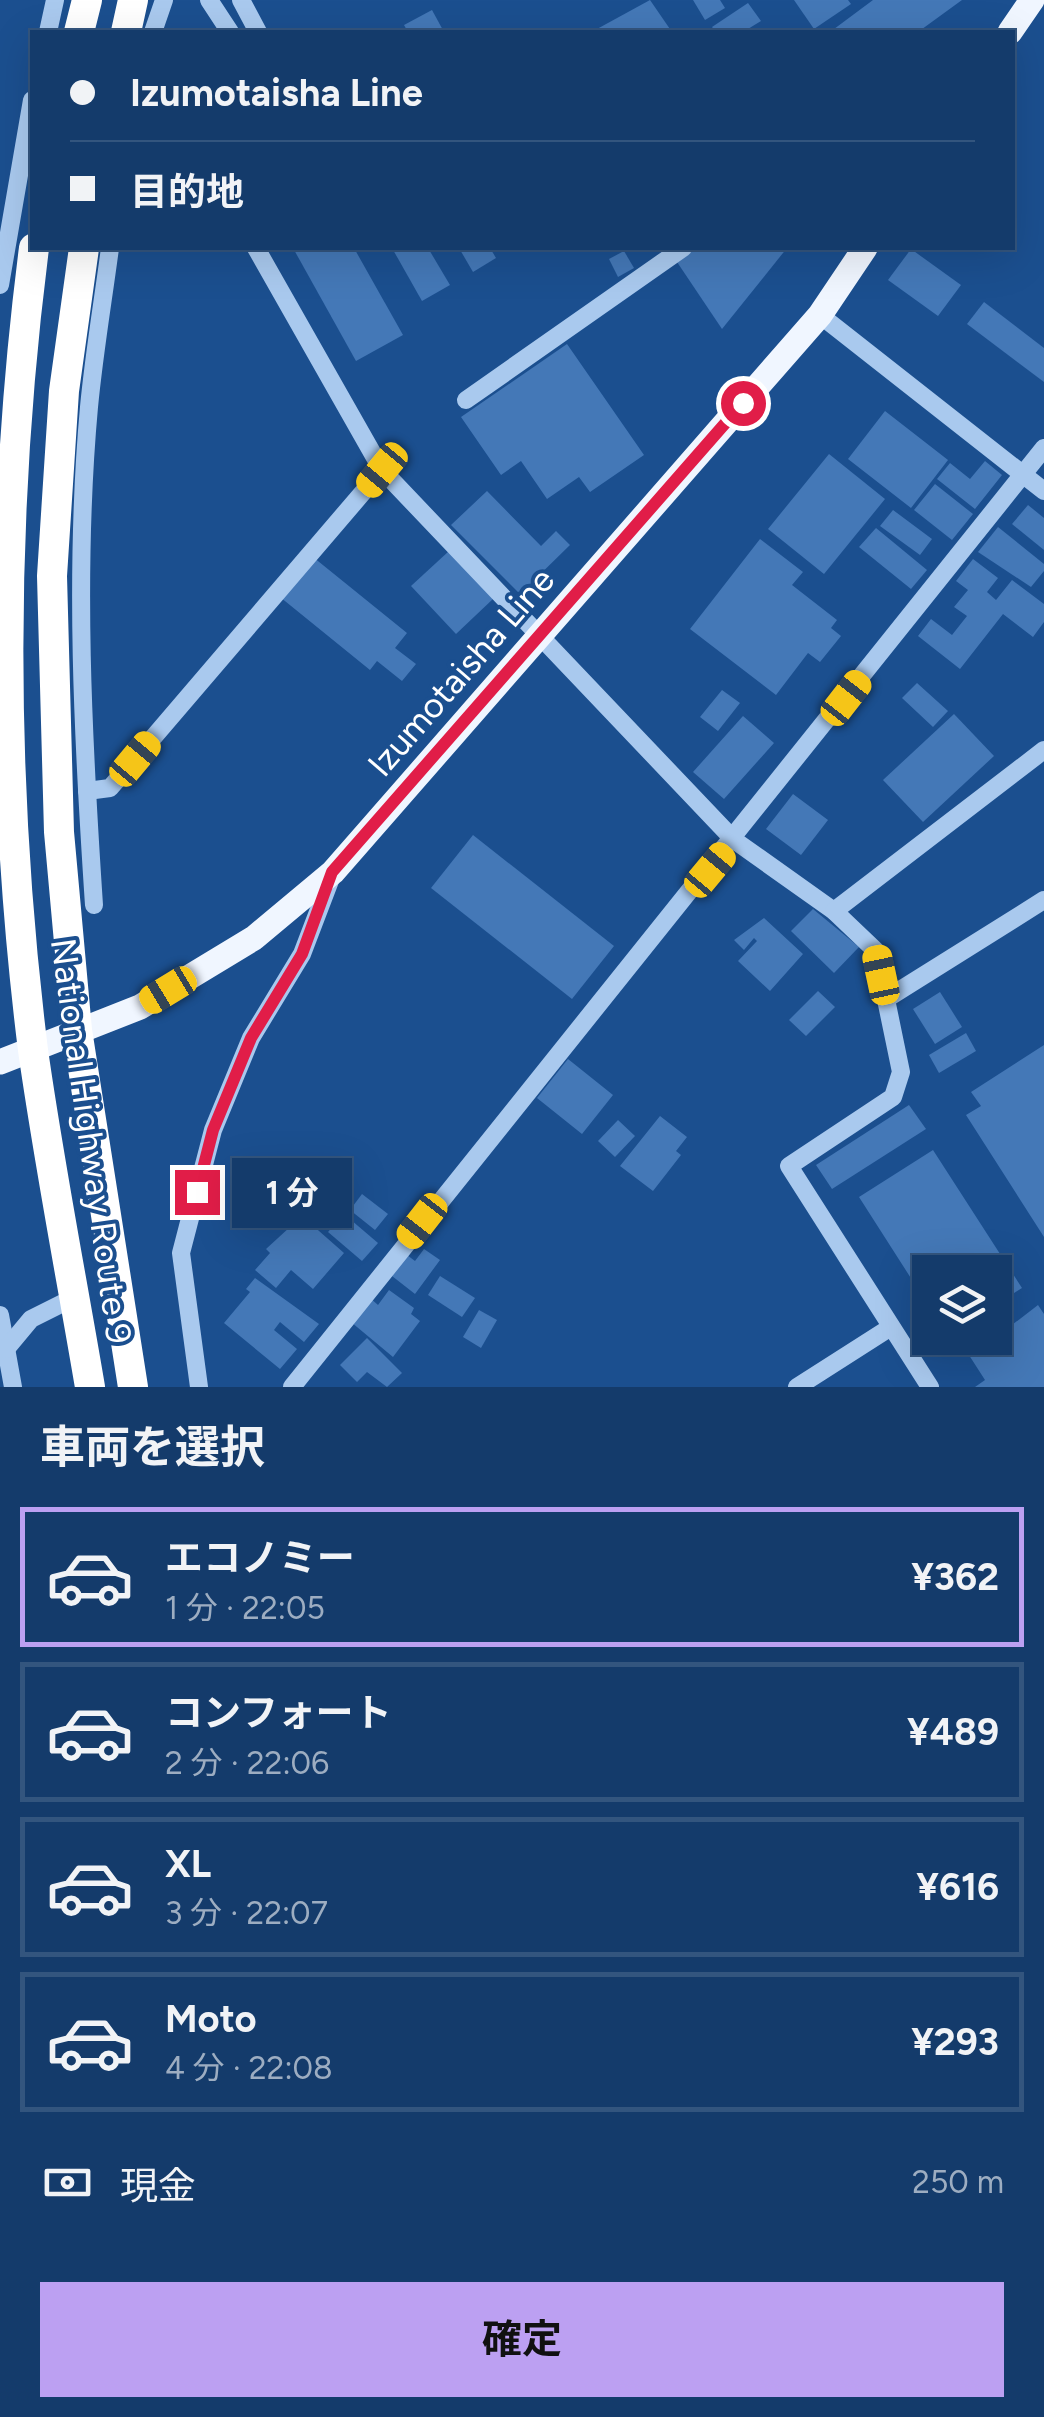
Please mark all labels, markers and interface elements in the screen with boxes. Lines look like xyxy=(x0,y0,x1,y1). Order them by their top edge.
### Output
text: Izumotaisha Line xyxy=(130,70,423,116)
text: 目的地 xyxy=(130,169,244,215)
route start xyxy=(721,381,766,426)
car xyxy=(351,437,413,503)
street label: Izumotaisha Line xyxy=(359,559,563,785)
car xyxy=(816,665,876,731)
car xyxy=(104,726,166,792)
car xyxy=(679,837,741,903)
street label: National Highway Route 9 xyxy=(42,936,140,1346)
car xyxy=(860,943,902,1007)
car xyxy=(135,962,201,1018)
callout: 1 分 xyxy=(232,1157,352,1227)
route end xyxy=(175,1170,220,1215)
text: 1 分 xyxy=(265,1174,319,1212)
car xyxy=(392,1188,452,1254)
map controls xyxy=(912,1255,1012,1355)
button: layers xyxy=(912,1255,1012,1355)
text: 車両を選択 xyxy=(40,1420,265,1474)
icon: car xyxy=(45,1532,135,1622)
text: エコノミー xyxy=(165,1535,355,1581)
text: ¥362 xyxy=(911,1554,999,1600)
text: 1 分 · 22:05 xyxy=(165,1589,325,1627)
icon: car xyxy=(45,1687,135,1777)
text: コンフォート xyxy=(165,1690,392,1736)
text: ¥489 xyxy=(907,1709,999,1755)
text: 2 分 · 22:06 xyxy=(165,1744,329,1782)
text: XL xyxy=(165,1841,211,1887)
icon: car xyxy=(45,1842,135,1932)
text: ¥616 xyxy=(916,1864,999,1910)
text: 3 分 · 22:07 xyxy=(165,1894,328,1932)
text: Moto xyxy=(165,1996,257,2042)
icon: car xyxy=(45,1997,135,2087)
text: ¥293 xyxy=(911,2019,999,2065)
text: 4 分 · 22:08 xyxy=(165,2049,333,2087)
icon: cash xyxy=(40,2155,95,2210)
text: 現金 xyxy=(120,2163,196,2209)
text: 250 m xyxy=(912,2163,1004,2201)
button: 確定 xyxy=(40,2282,1004,2397)

